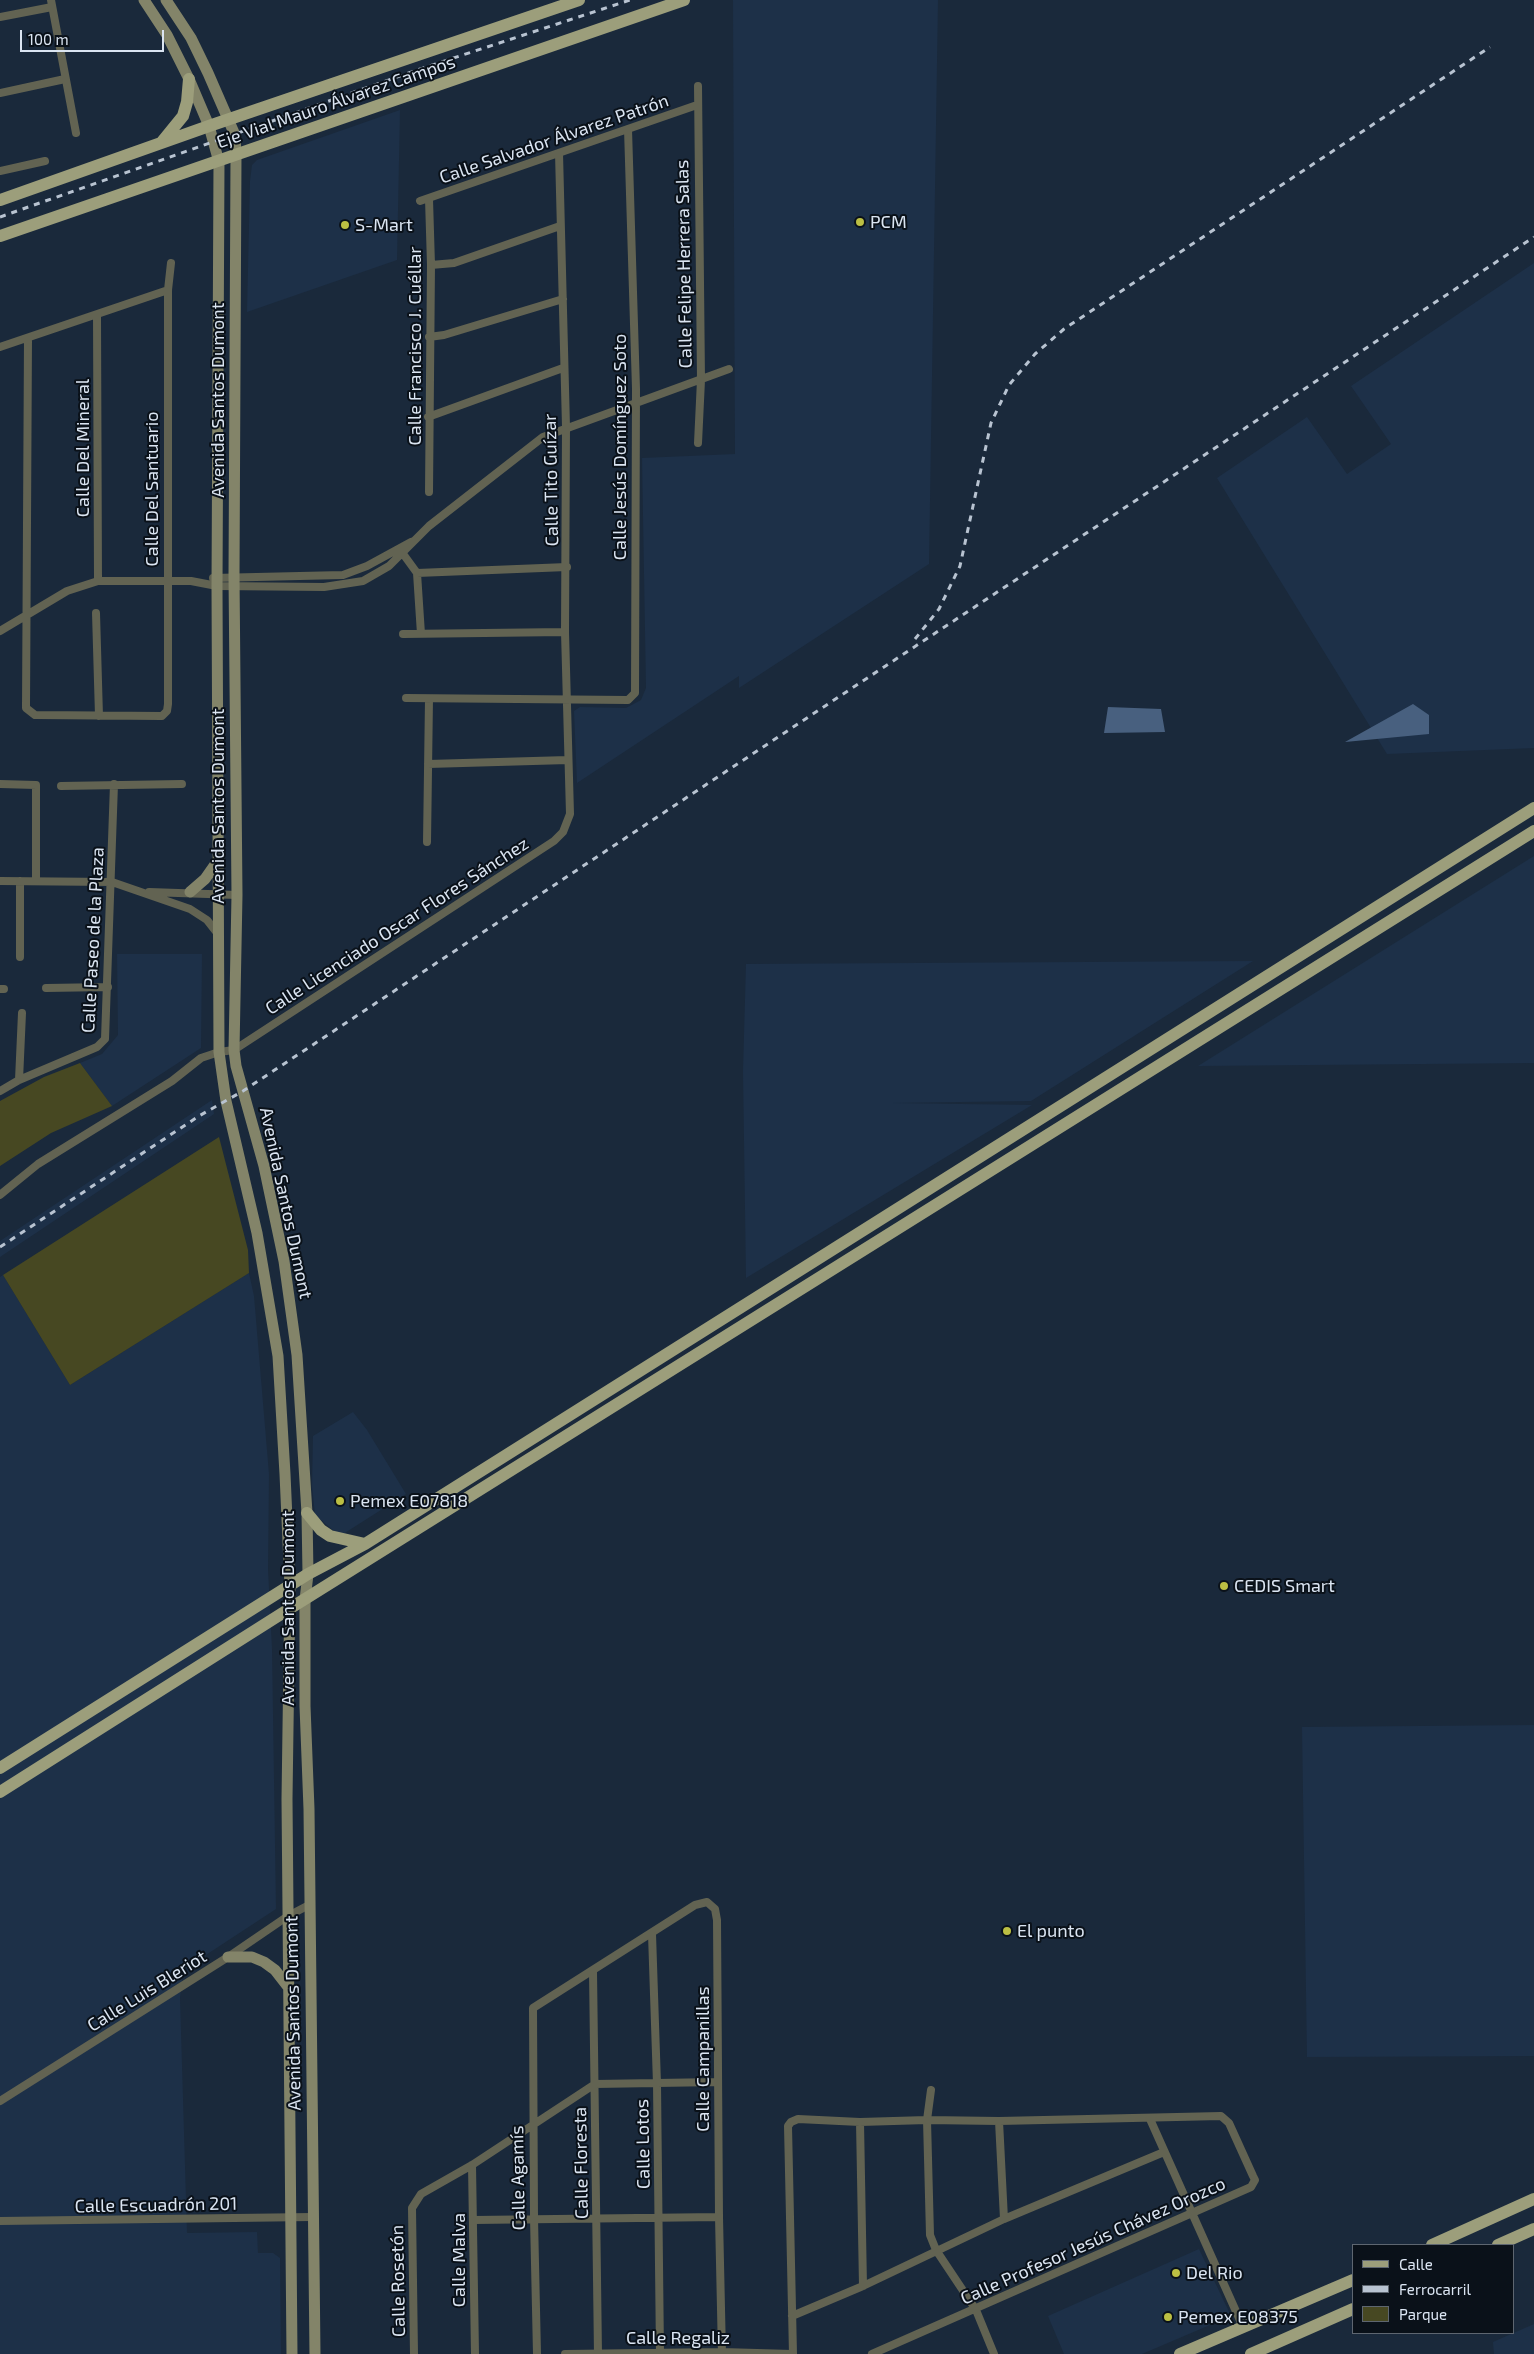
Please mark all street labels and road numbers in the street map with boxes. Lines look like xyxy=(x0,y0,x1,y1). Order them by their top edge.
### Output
street label: Eje Vial Mauro Álvarez Campos xyxy=(214,51,458,153)
street label: Calle Salvador Álvarez Patrón xyxy=(437,90,671,188)
street label: Calle Felipe Herrera Salas xyxy=(671,160,697,368)
street label: Calle Francisco J. Cuéllar xyxy=(404,246,426,446)
street label: Avenida Santos Dumont xyxy=(207,302,229,498)
street label: Calle Jesús Domínguez Soto xyxy=(609,334,631,560)
street label: Calle Del Mineral xyxy=(72,379,94,517)
street label: Calle Del Santuario xyxy=(141,412,163,566)
street label: Calle Tito Guízar xyxy=(539,413,563,547)
street label: Avenida Santos Dumont xyxy=(207,708,229,904)
street label: Calle Licenciado Oscar Flores Sánchez xyxy=(261,833,533,1019)
street label: Calle Paseo de la Plaza xyxy=(77,846,109,1034)
street label: Avenida Santos Dumont xyxy=(255,1105,317,1301)
street label: Avenida Santos Dumont xyxy=(277,1510,299,1706)
street label: Avenida Santos Dumont xyxy=(280,1915,306,2111)
street label: Calle Luis Bleriot xyxy=(83,1946,211,2036)
street label: Calle Campanillas xyxy=(692,1986,714,2132)
street label: Calle Lotos xyxy=(631,2099,655,2189)
street label: Calle Floresta xyxy=(569,2107,593,2219)
street label: Calle Agamís xyxy=(506,2125,530,2231)
street label: Calle Profesor Jesús Chávez Orozco xyxy=(957,2173,1229,2309)
street label: Calle Escuadrón 201 xyxy=(74,2193,238,2217)
street label: Calle Malva xyxy=(448,2213,470,2307)
street label: Calle Rosetón xyxy=(386,2225,410,2337)
street label: Calle Regaliz xyxy=(626,2327,730,2349)

